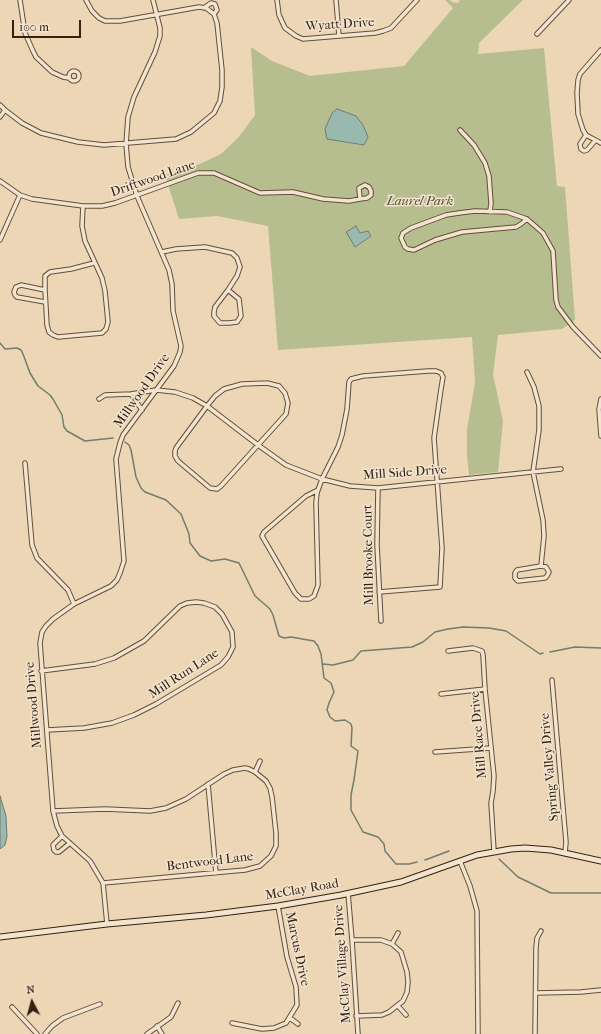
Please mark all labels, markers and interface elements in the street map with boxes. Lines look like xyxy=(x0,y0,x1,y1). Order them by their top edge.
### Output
scale bar xyxy=(14,12,83,38)
street label: Wyatt Drive xyxy=(305,15,375,35)
text: 100 m xyxy=(19,20,49,34)
street label: Driftwood Lane xyxy=(109,157,197,201)
park label: Laurel Park xyxy=(387,194,453,210)
street label: Millwood Drive xyxy=(111,351,173,431)
street label: Mill Side Drive xyxy=(362,462,448,484)
street label: Mill Brooke Court xyxy=(360,504,378,606)
street label: Mill Run Lane xyxy=(146,646,222,702)
street label: Millwood Drive xyxy=(22,661,46,749)
street label: Mill Race Drive xyxy=(467,690,491,780)
street label: Spring Valley Drive xyxy=(537,712,563,822)
street label: Bentwood Lane xyxy=(166,849,254,875)
street label: McClay Road xyxy=(264,876,340,904)
street label: McClay Village Drive xyxy=(331,904,355,1024)
street label: Marcus Drive xyxy=(281,910,313,988)
north arrow xyxy=(12,982,52,1022)
text: N xyxy=(26,983,36,996)

